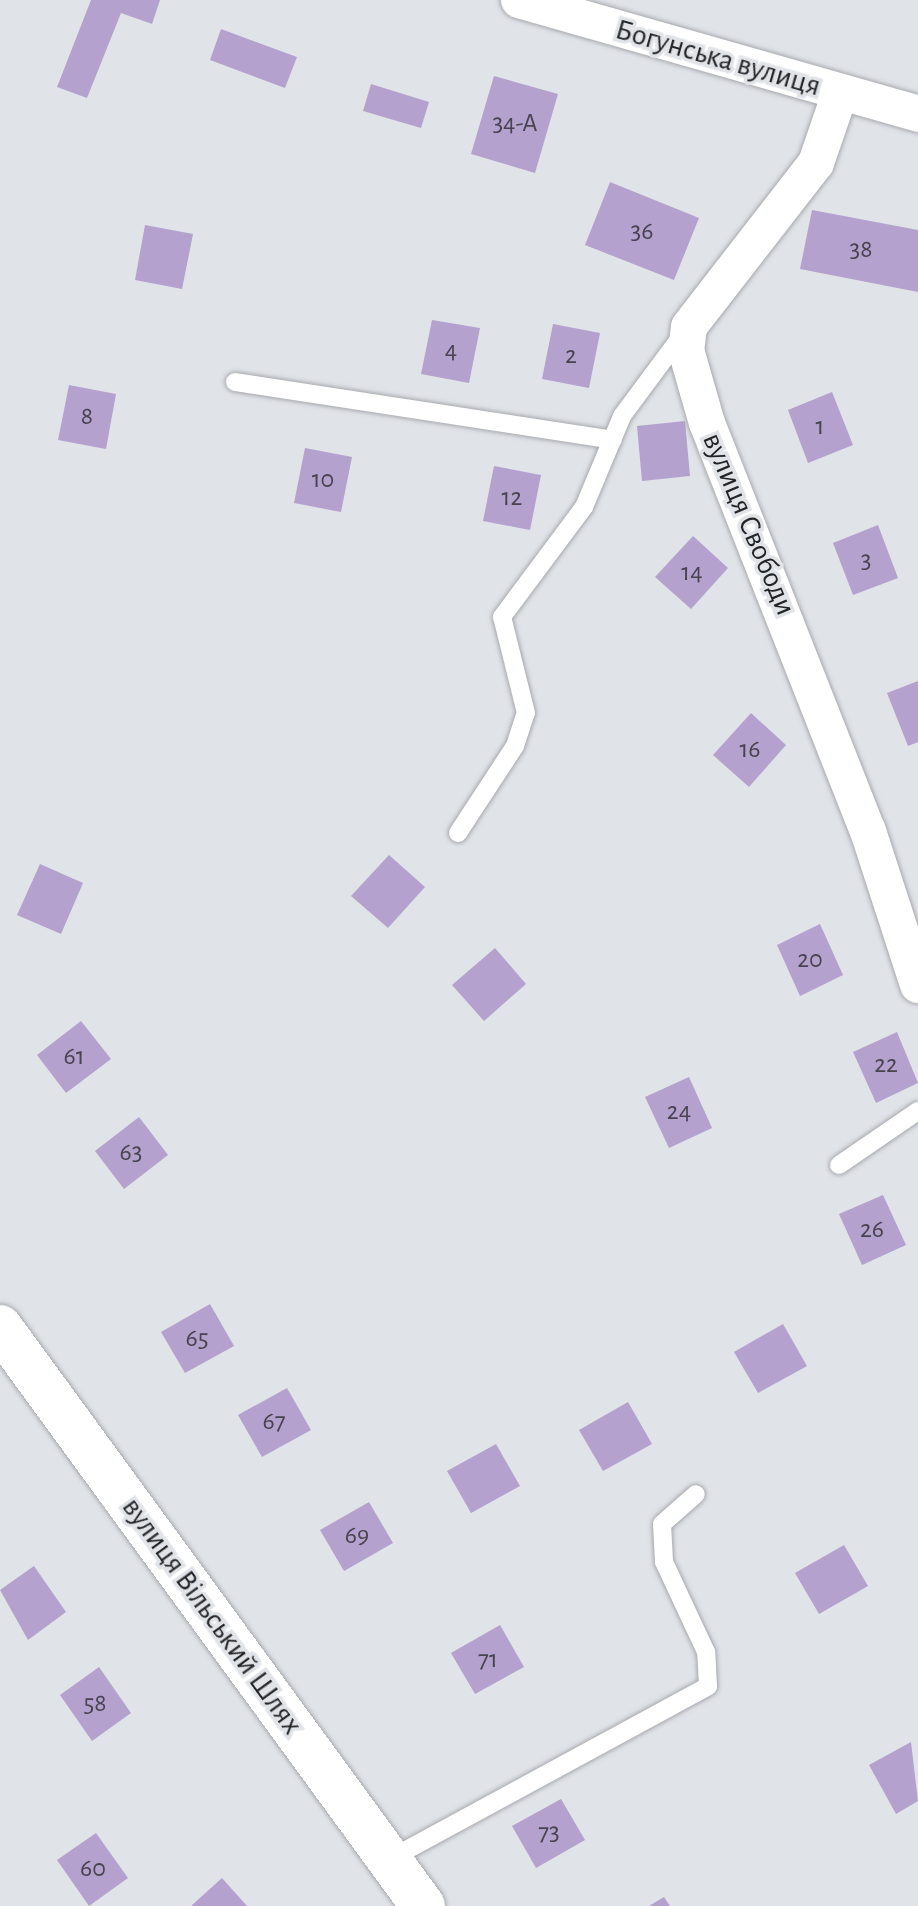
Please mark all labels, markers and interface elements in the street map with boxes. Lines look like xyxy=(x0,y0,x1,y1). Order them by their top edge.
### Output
street label: Богунська вулиця xyxy=(611,11,825,105)
house number: 34-А xyxy=(492,108,538,140)
house number: 36 xyxy=(631,216,653,248)
house number: 38 xyxy=(849,234,873,266)
house number: 4 xyxy=(445,335,457,367)
house number: 2 xyxy=(565,340,577,372)
house number: 8 xyxy=(81,401,93,433)
house number: 1 xyxy=(816,411,824,443)
street label: вулиця Свободи xyxy=(694,427,804,621)
house number: 10 xyxy=(312,464,334,496)
house number: 12 xyxy=(502,482,522,514)
house number: 3 xyxy=(861,545,871,577)
house number: 14 xyxy=(681,557,703,589)
house number: 16 xyxy=(739,734,761,766)
house number: 20 xyxy=(797,944,823,976)
house number: 61 xyxy=(63,1041,85,1073)
house number: 22 xyxy=(874,1049,898,1081)
house number: 24 xyxy=(667,1096,691,1128)
house number: 63 xyxy=(120,1137,142,1169)
house number: 26 xyxy=(860,1214,884,1246)
house number: 65 xyxy=(185,1323,209,1355)
house number: 67 xyxy=(262,1406,286,1438)
street label: вулиця Вільський Шлях xyxy=(114,1491,310,1741)
house number: 69 xyxy=(345,1520,369,1552)
house number: 71 xyxy=(478,1644,498,1676)
house number: 58 xyxy=(83,1688,107,1720)
house number: 73 xyxy=(538,1817,560,1849)
house number: 60 xyxy=(80,1853,106,1885)

